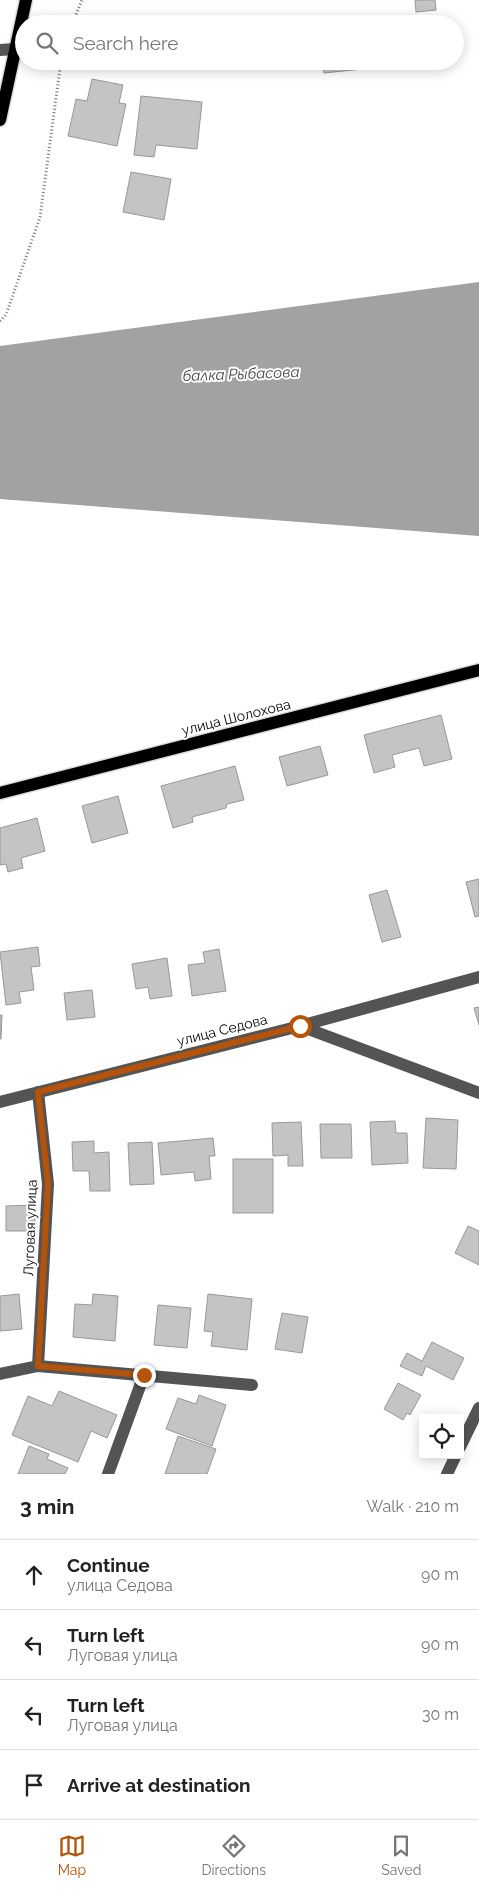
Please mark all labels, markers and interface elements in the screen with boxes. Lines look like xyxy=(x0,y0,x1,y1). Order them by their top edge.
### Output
search box xyxy=(15,15,464,70)
icon: search xyxy=(33,29,61,57)
text: Search here xyxy=(73,32,179,54)
water label: балка Рыбасова xyxy=(182,363,300,385)
street label: улица Шолохова xyxy=(180,696,292,738)
street label: улица Седова xyxy=(175,1011,269,1049)
route start xyxy=(289,1015,312,1038)
street label: Луговая улица xyxy=(20,1179,40,1277)
route end xyxy=(133,1364,156,1387)
map controls xyxy=(419,1414,464,1459)
button: locate xyxy=(419,1414,464,1459)
text: 3 min xyxy=(20,1494,74,1519)
text: Walk · 210 m xyxy=(367,1497,459,1516)
text: Continue xyxy=(67,1554,150,1576)
icon: ahead xyxy=(20,1561,48,1589)
text: 90 m xyxy=(421,1565,459,1584)
text: улица Седова xyxy=(67,1576,173,1595)
text: Turn left xyxy=(67,1624,144,1646)
icon: left xyxy=(20,1631,48,1659)
text: 90 m xyxy=(421,1635,459,1654)
text: Луговая улица xyxy=(67,1646,178,1665)
text: Turn left xyxy=(67,1694,144,1716)
icon: left xyxy=(20,1701,48,1729)
text: 30 m xyxy=(422,1705,459,1724)
text: Луговая улица xyxy=(67,1716,178,1735)
icon: arrive xyxy=(20,1771,48,1799)
text: Arrive at destination xyxy=(67,1774,251,1796)
tab: Map xyxy=(58,1832,86,1878)
tab: Directions xyxy=(201,1832,266,1878)
tab: Saved xyxy=(381,1832,421,1878)

